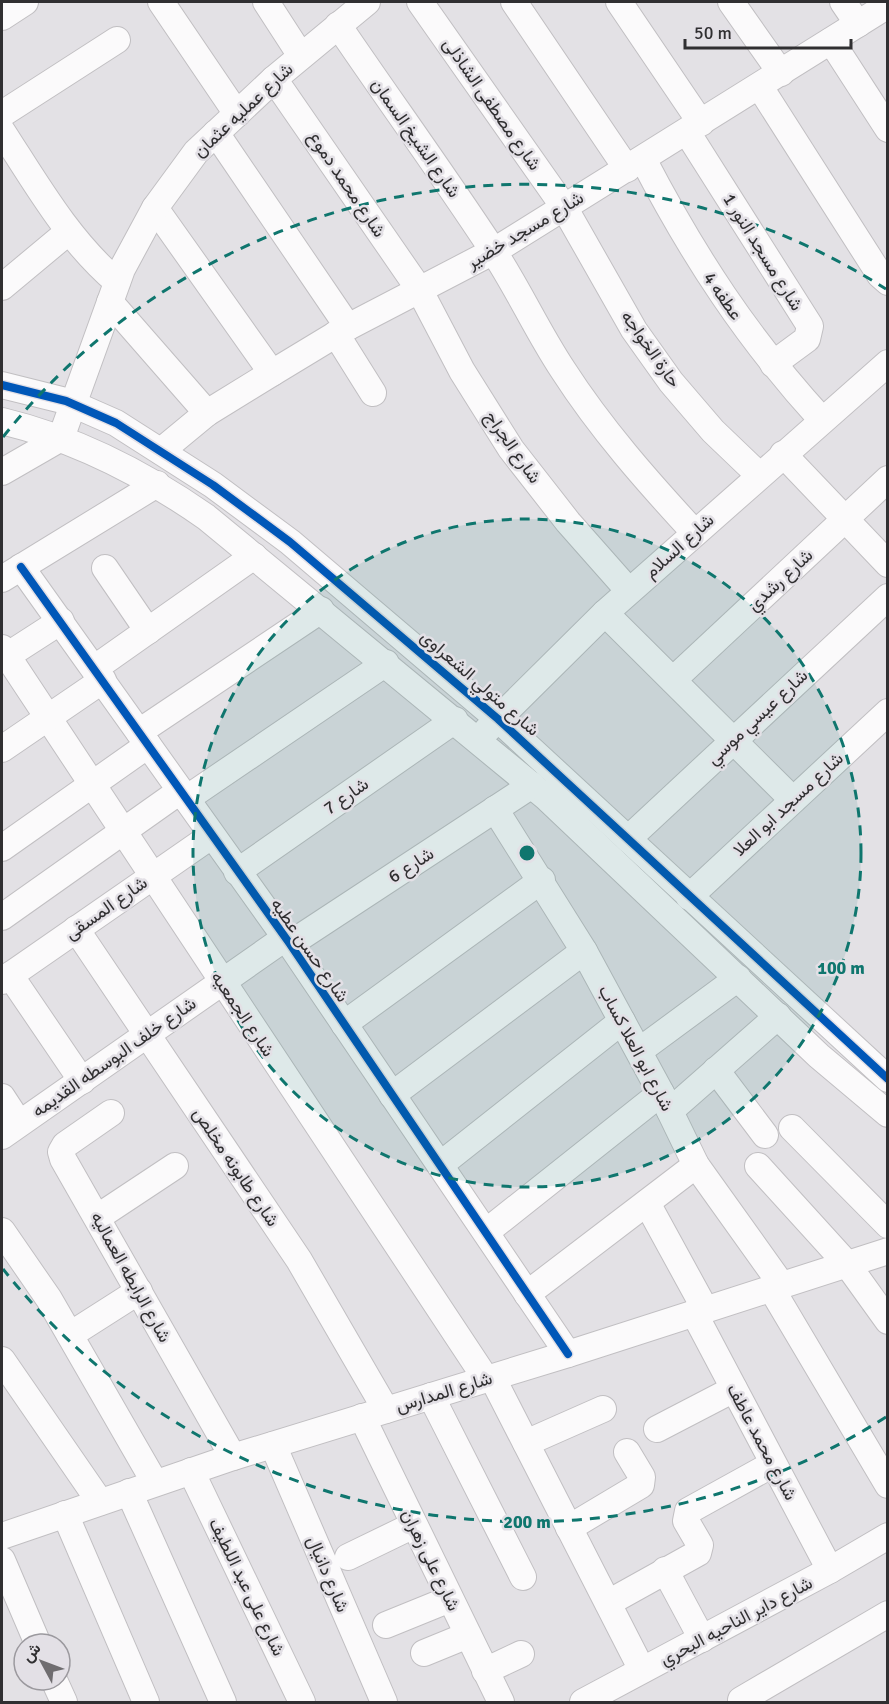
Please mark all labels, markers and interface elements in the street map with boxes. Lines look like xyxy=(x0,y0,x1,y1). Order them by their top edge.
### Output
scale bar xyxy=(685,12,852,50)
text: 50 m xyxy=(694,22,732,44)
street label: شارع مصطفى الشاذلى xyxy=(437,33,546,175)
street label: شارع عمليه عثمان xyxy=(189,58,298,163)
street label: شارع الشيخ السمان xyxy=(366,74,465,202)
street label: شارع محمد دموع xyxy=(303,127,391,242)
street label: شارع مسجد خضير xyxy=(462,186,588,275)
street label: شارع مسجد النور 1 xyxy=(717,189,808,315)
street label: عطفه 4 xyxy=(699,268,747,324)
street label: حارة الخواجه xyxy=(616,306,686,392)
street label: شارع الجراج xyxy=(479,406,546,488)
street label: شارع السلام xyxy=(640,509,719,584)
street label: شارع رشدي xyxy=(743,544,820,619)
street label: شارع متولي الشعراوى xyxy=(413,625,544,744)
street label: شارع عيسي موسي xyxy=(702,664,815,772)
street label: شارع مسجد ابو العلا xyxy=(728,747,848,861)
street label: شارع 7 xyxy=(319,773,373,820)
street label: شارع 6 xyxy=(384,842,438,889)
centre of rings xyxy=(517,843,537,863)
street label: شارع المسقى xyxy=(60,872,152,945)
street label: شارع حسن عطيه xyxy=(265,894,354,1007)
text: 100 m xyxy=(817,957,865,979)
street label: شارع الجمعيه xyxy=(206,967,280,1061)
street label: شارع ابو العلا كساب xyxy=(593,981,679,1115)
street label: شارع خلف البوسطه القديمه xyxy=(28,992,201,1123)
street label: شارع طابونه مخلص xyxy=(187,1103,284,1231)
street label: شارع الرابطه العماليه xyxy=(85,1208,176,1347)
street label: شارع المدارس xyxy=(393,1367,495,1418)
street label: شارع محمد عاطف xyxy=(721,1380,802,1504)
street label: شارع على زهران xyxy=(396,1506,465,1615)
text: 200 m xyxy=(503,1511,551,1533)
street label: شارع على عبد اللطيف xyxy=(203,1515,290,1660)
street label: شارع دانيال xyxy=(301,1532,354,1616)
street label: شارع داير الناحيه البحري xyxy=(656,1571,818,1674)
north arrow xyxy=(12,1632,72,1692)
text: ش xyxy=(18,1639,45,1667)

